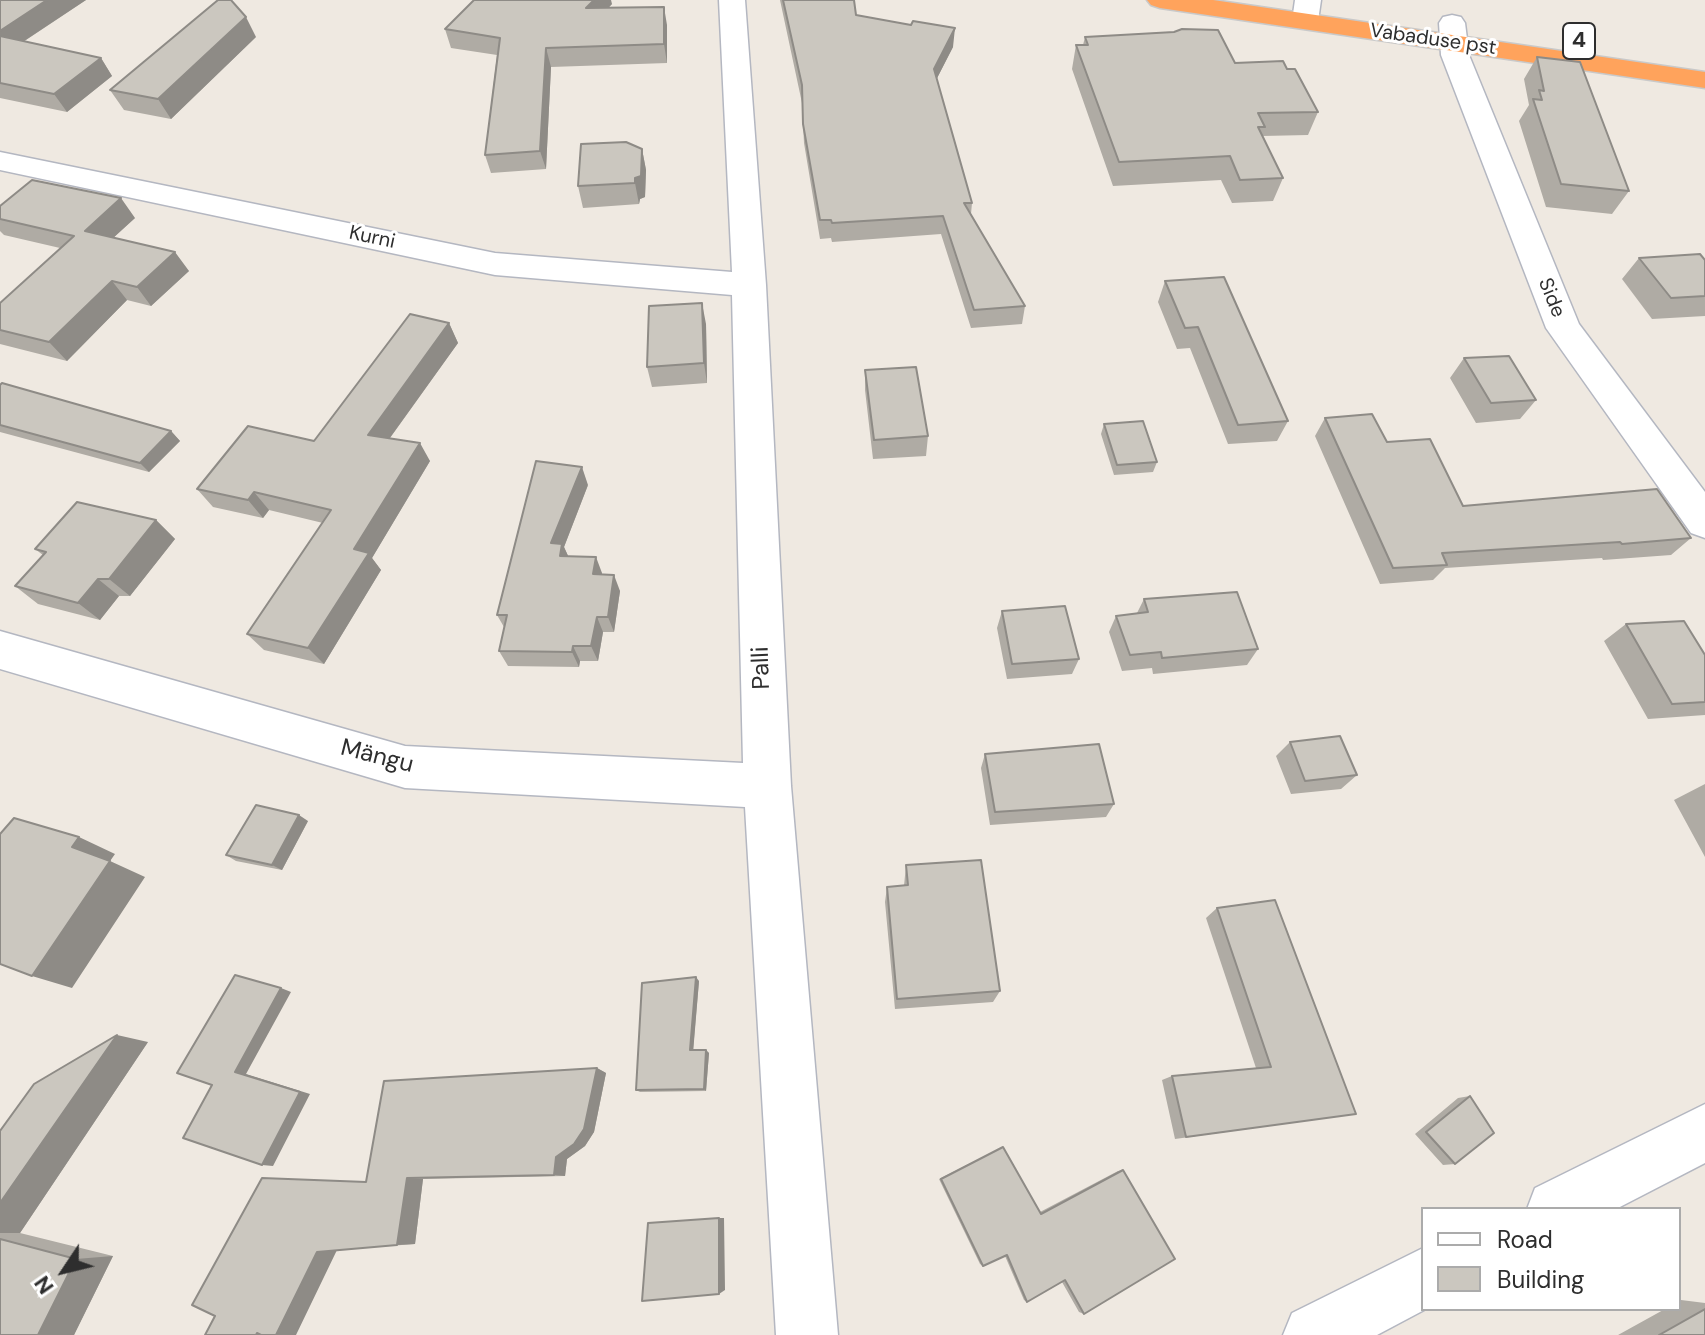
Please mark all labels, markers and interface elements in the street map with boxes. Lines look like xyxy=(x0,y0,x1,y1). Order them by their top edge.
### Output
street label: Vabaduse pst xyxy=(1368,19,1498,61)
road number: 4 xyxy=(1563,23,1595,59)
street label: Kurni xyxy=(347,221,397,255)
street label: Side xyxy=(1532,275,1570,321)
street label: Palli xyxy=(747,646,777,690)
street label: Mängu xyxy=(338,734,416,780)
legend xyxy=(1421,1207,1681,1311)
text: Road xyxy=(1497,1224,1553,1255)
north arrow xyxy=(24,1231,104,1311)
text: Building xyxy=(1497,1264,1584,1295)
text: N xyxy=(27,1270,60,1300)

